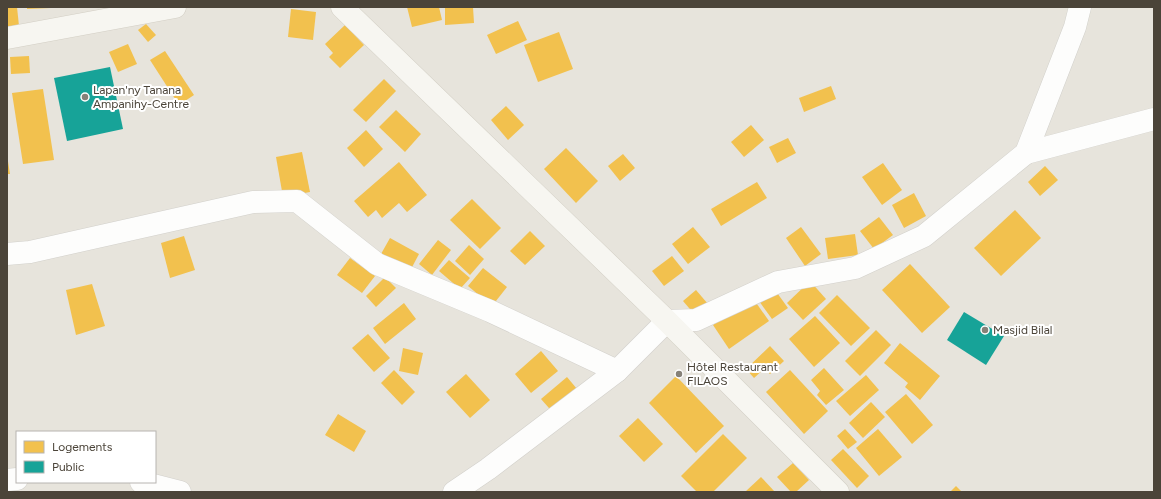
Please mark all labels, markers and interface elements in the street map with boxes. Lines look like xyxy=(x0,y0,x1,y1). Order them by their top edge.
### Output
place label: Lapan'ny Tanana Ampanihy-Centre xyxy=(93,83,189,111)
marker: Lapan'ny Tanana Ampanihy-Centre xyxy=(80,92,90,102)
place label: Masjid Bilal xyxy=(993,323,1052,337)
marker: Masjid Bilal xyxy=(980,325,990,335)
place label: Hôtel Restaurant FILAOS xyxy=(687,360,778,388)
marker: Hôtel Restaurant FILAOS xyxy=(674,369,684,379)
legend xyxy=(16,431,156,483)
text: Logements xyxy=(52,440,113,454)
text: Public xyxy=(52,460,85,474)

